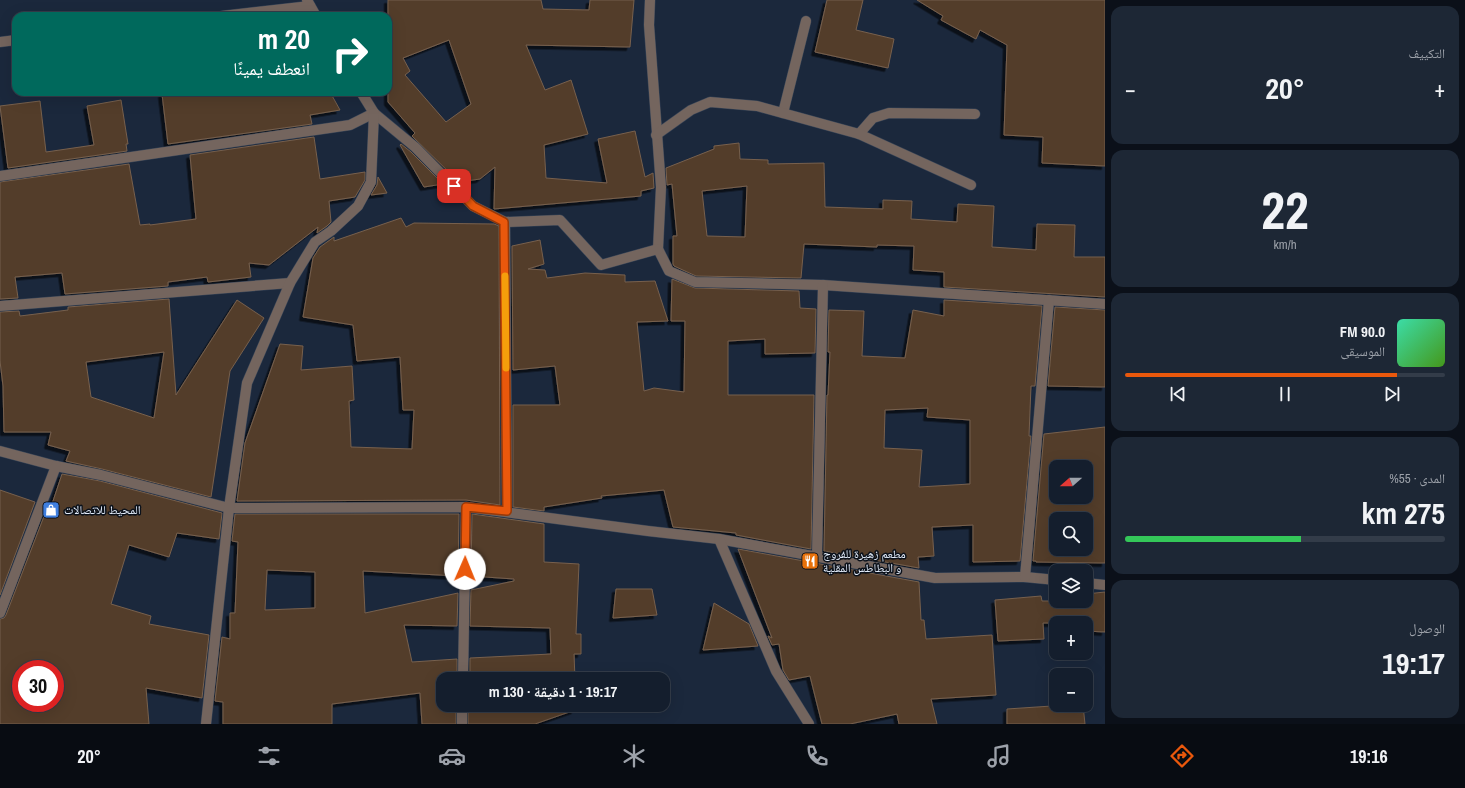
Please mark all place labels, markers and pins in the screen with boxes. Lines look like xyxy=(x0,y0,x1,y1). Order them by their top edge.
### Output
pin xyxy=(437,169,471,203)
shop icon: المحيط للاتصالات xyxy=(41,500,61,520)
place label: المحيط للاتصالات xyxy=(64,502,141,518)
place label: مطعم زهيرة للفروج و البطاطس المقلية xyxy=(823,546,906,576)
restaurant icon: مطعم زهيرة للفروج و البطاطس المقلية xyxy=(800,551,820,571)

